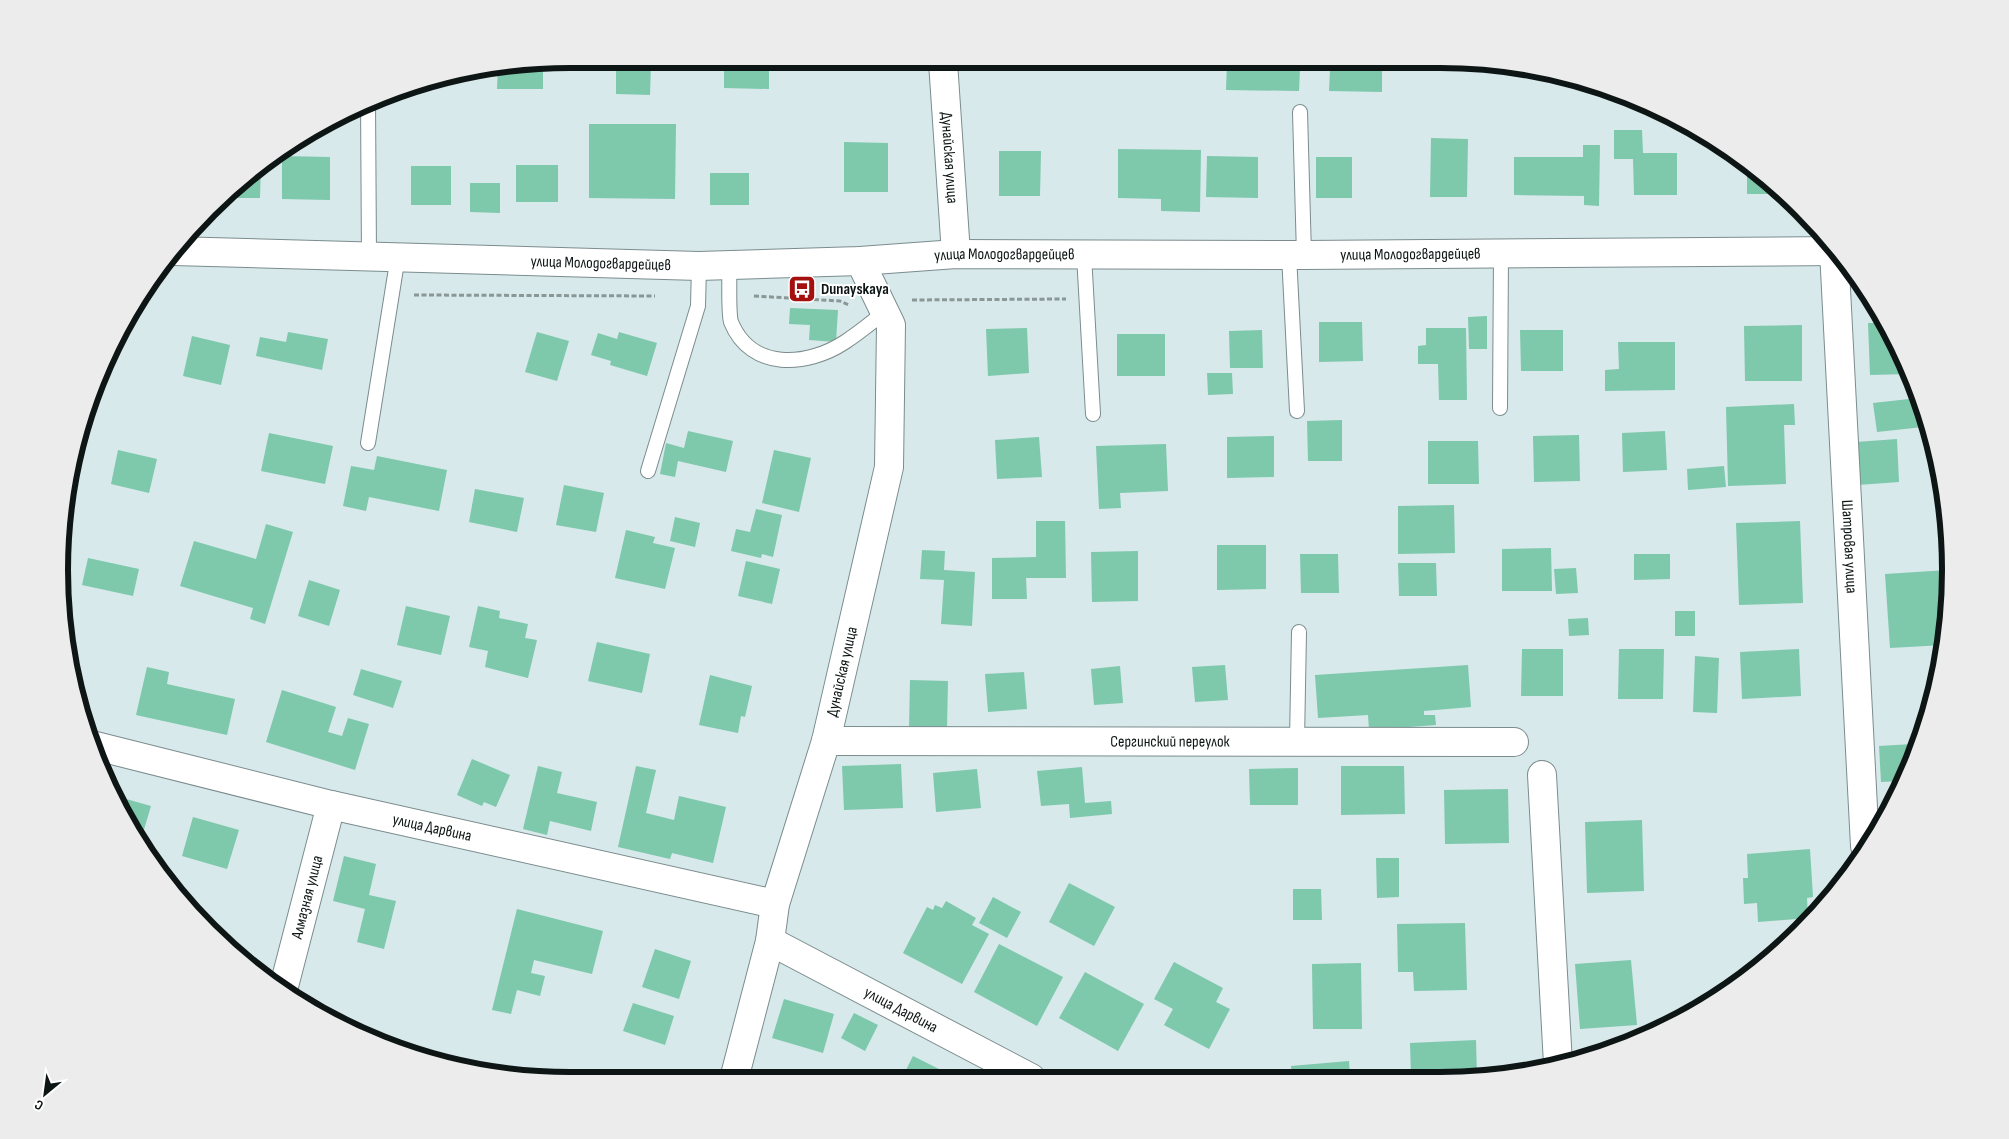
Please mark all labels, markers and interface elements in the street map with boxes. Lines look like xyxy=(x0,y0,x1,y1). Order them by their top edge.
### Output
street label: Дунайская улица xyxy=(937,111,962,204)
street label: улица Молодогвардейцев xyxy=(934,244,1075,265)
street label: улица Молодогвардейцев xyxy=(1340,244,1481,264)
street label: улица Молодогвардейцев xyxy=(530,252,671,275)
bus stop icon: Dunayskaya xyxy=(787,274,817,304)
place label: Dunayskaya xyxy=(821,280,889,299)
street label: Шатровая улица xyxy=(1837,499,1861,594)
street label: Дунайская улица xyxy=(822,625,862,718)
street label: Сергинский переулок xyxy=(1110,732,1231,751)
street label: улица Дарвина xyxy=(391,810,473,846)
street label: Алмазная улица xyxy=(287,853,327,942)
street label: улица Дарвина xyxy=(861,983,941,1037)
north arrow xyxy=(20,1069,70,1119)
text: С xyxy=(32,1096,46,1114)

